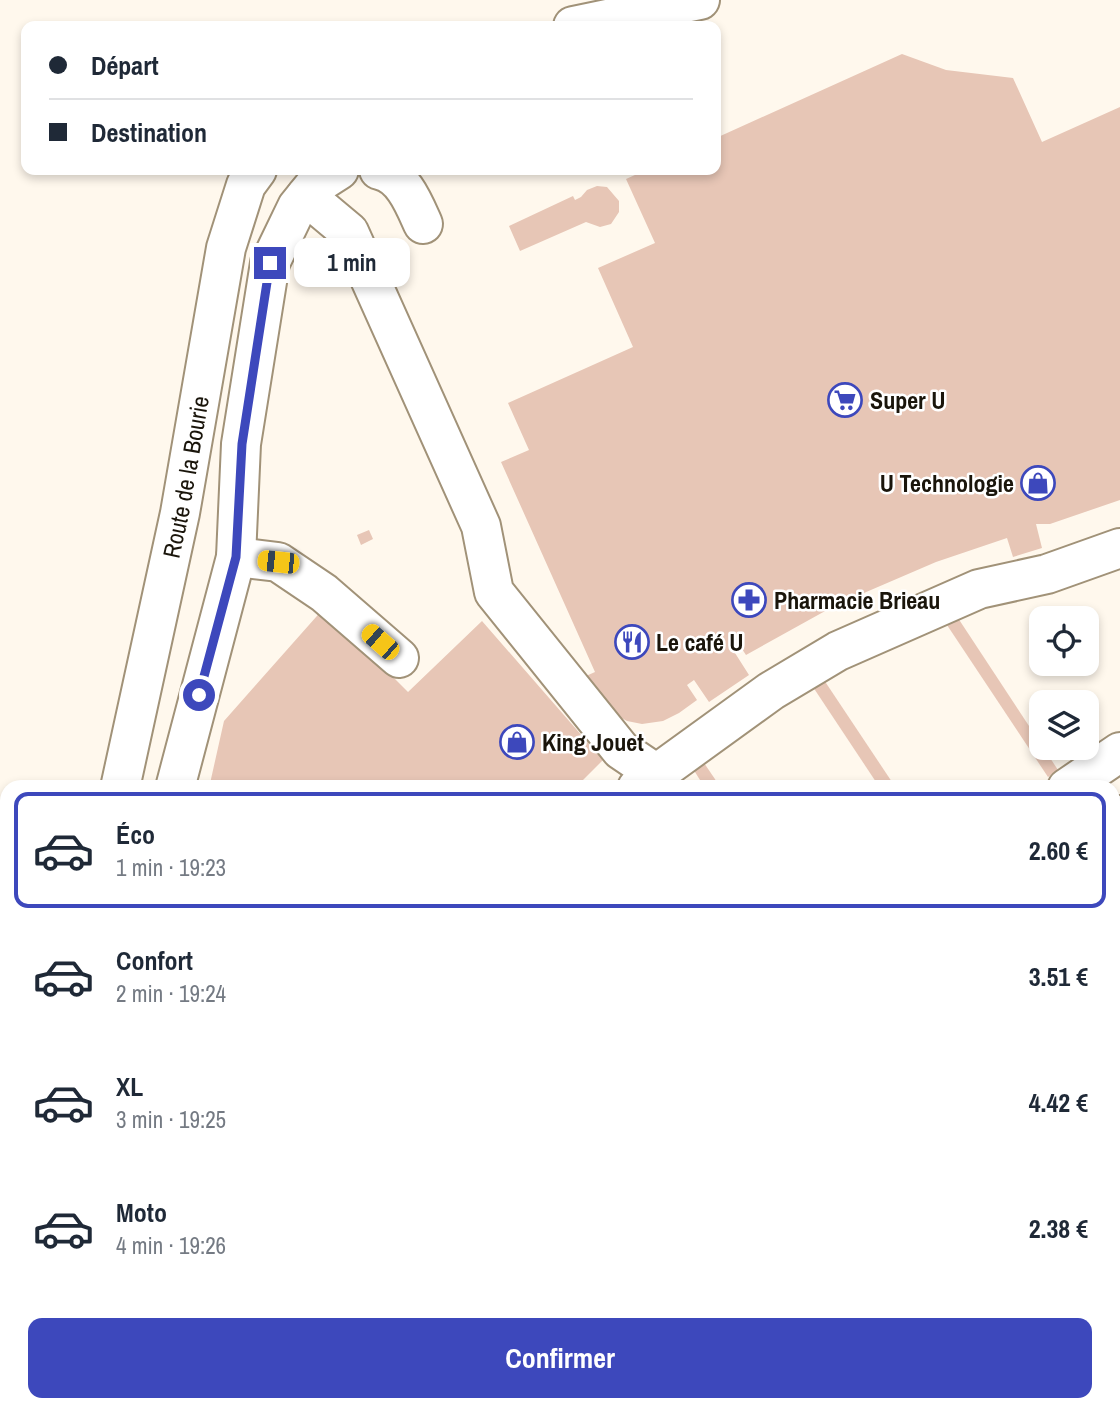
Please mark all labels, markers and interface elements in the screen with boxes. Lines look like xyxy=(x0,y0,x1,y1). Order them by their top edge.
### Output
text: Départ xyxy=(91,48,159,83)
text: Destination xyxy=(91,115,207,150)
callout: 1 min xyxy=(294,238,410,288)
route end xyxy=(254,247,286,279)
text: 1 min xyxy=(327,247,377,278)
supermarket icon: Super U xyxy=(826,381,864,419)
place label: Super U xyxy=(870,384,945,416)
street label: Route de la Bourie xyxy=(155,393,216,561)
shop icon: U Technologie xyxy=(1019,464,1057,502)
place label: U Technologie xyxy=(880,467,1014,499)
car xyxy=(257,549,300,575)
pharmacy icon: Pharmacie Brieau xyxy=(730,581,768,619)
place label: Pharmacie Brieau xyxy=(774,584,940,616)
map controls xyxy=(1029,606,1099,760)
button: locate xyxy=(1029,606,1099,676)
car xyxy=(358,620,403,664)
restaurant icon: Le café U xyxy=(613,623,651,661)
place label: Le café U xyxy=(656,626,744,658)
route start xyxy=(183,679,215,711)
button: layers xyxy=(1029,690,1099,760)
shop icon: King Jouet xyxy=(498,723,536,761)
place label: King Jouet xyxy=(542,726,644,758)
text: Éco xyxy=(116,817,155,852)
icon: car xyxy=(32,819,95,882)
text: 2.60 € xyxy=(1029,833,1088,868)
text: 1 min · 19:23 xyxy=(116,852,226,883)
text: Confort xyxy=(116,943,193,978)
icon: car xyxy=(32,945,95,1008)
text: 3.51 € xyxy=(1029,959,1088,994)
text: 2 min · 19:24 xyxy=(116,978,226,1009)
text: XL xyxy=(116,1069,143,1104)
icon: car xyxy=(32,1071,95,1134)
text: 4.42 € xyxy=(1029,1085,1088,1120)
text: 3 min · 19:25 xyxy=(116,1104,226,1135)
text: Moto xyxy=(116,1195,167,1230)
icon: car xyxy=(32,1197,95,1260)
text: 2.38 € xyxy=(1029,1211,1088,1246)
text: 4 min · 19:26 xyxy=(116,1230,226,1261)
button: Confirmer xyxy=(28,1318,1092,1398)

